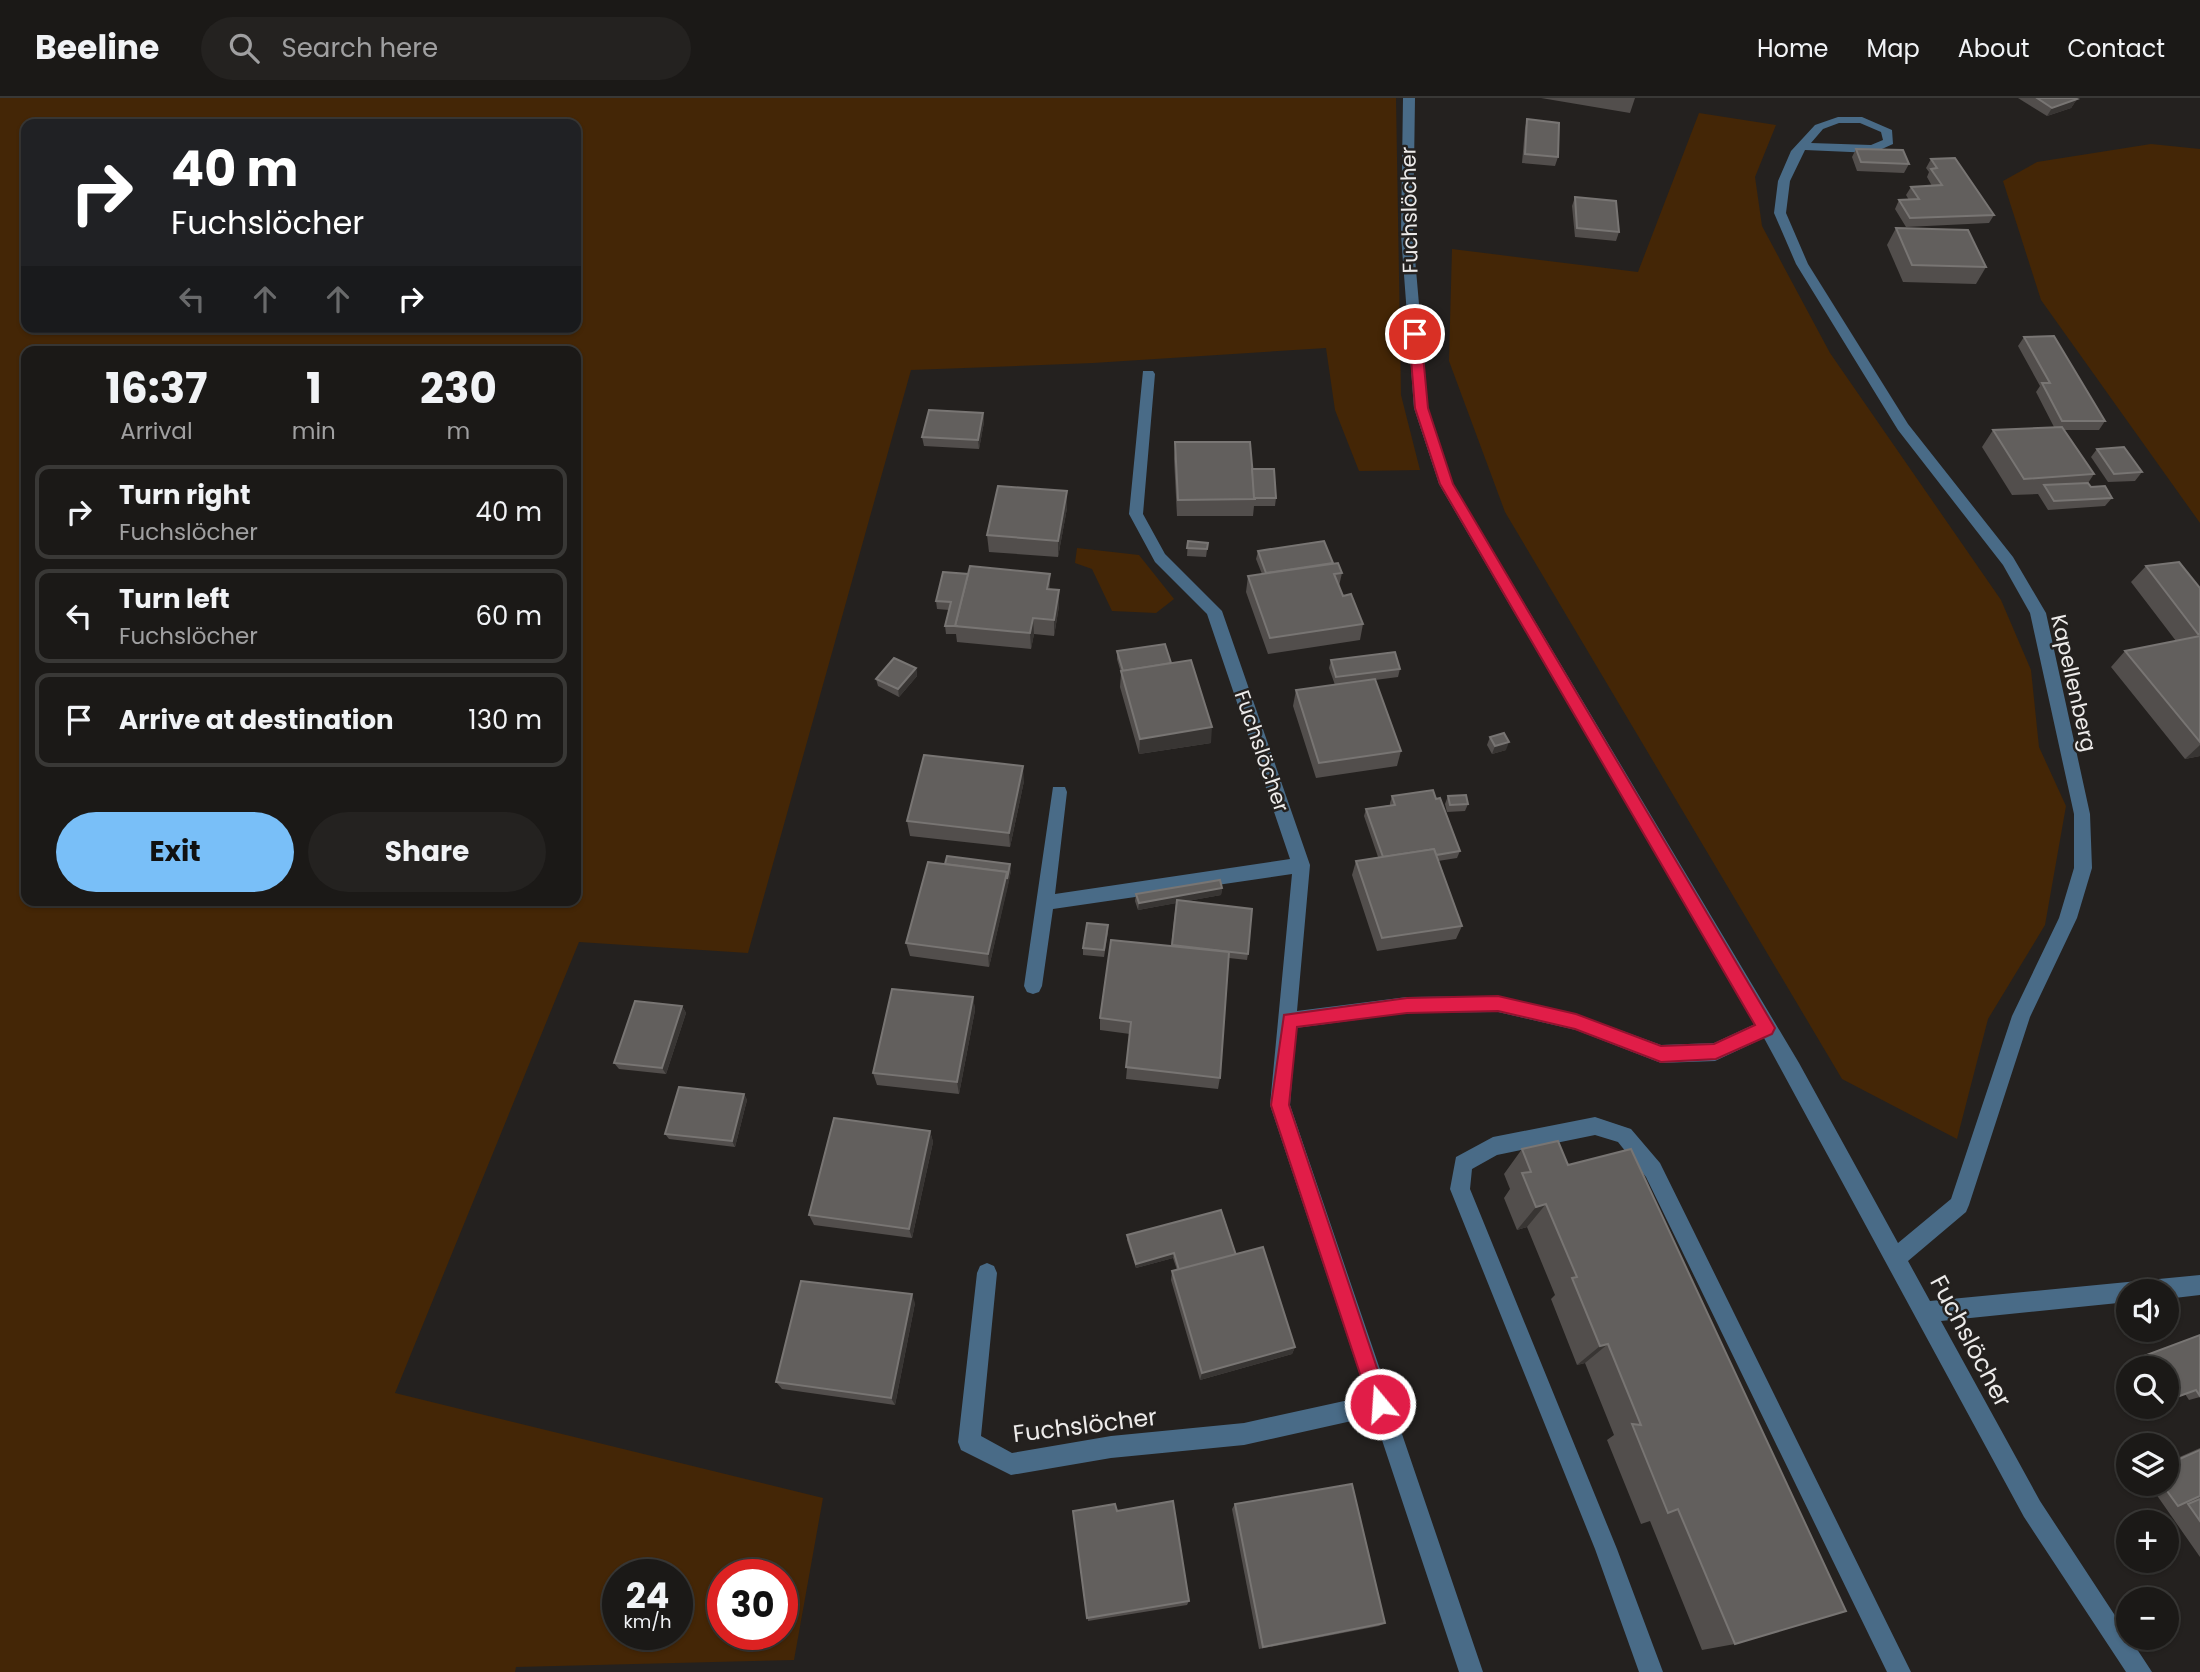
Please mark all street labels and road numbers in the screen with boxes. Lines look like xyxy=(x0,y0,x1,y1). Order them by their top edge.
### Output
street label: Fuchslöcher xyxy=(1393,146,1425,274)
street label: Kapellenberg xyxy=(2044,612,2104,754)
street label: Fuchslöcher xyxy=(1228,686,1296,816)
street label: Fuchslöcher xyxy=(1922,1269,2020,1413)
street label: Fuchslöcher xyxy=(1011,1400,1159,1450)

